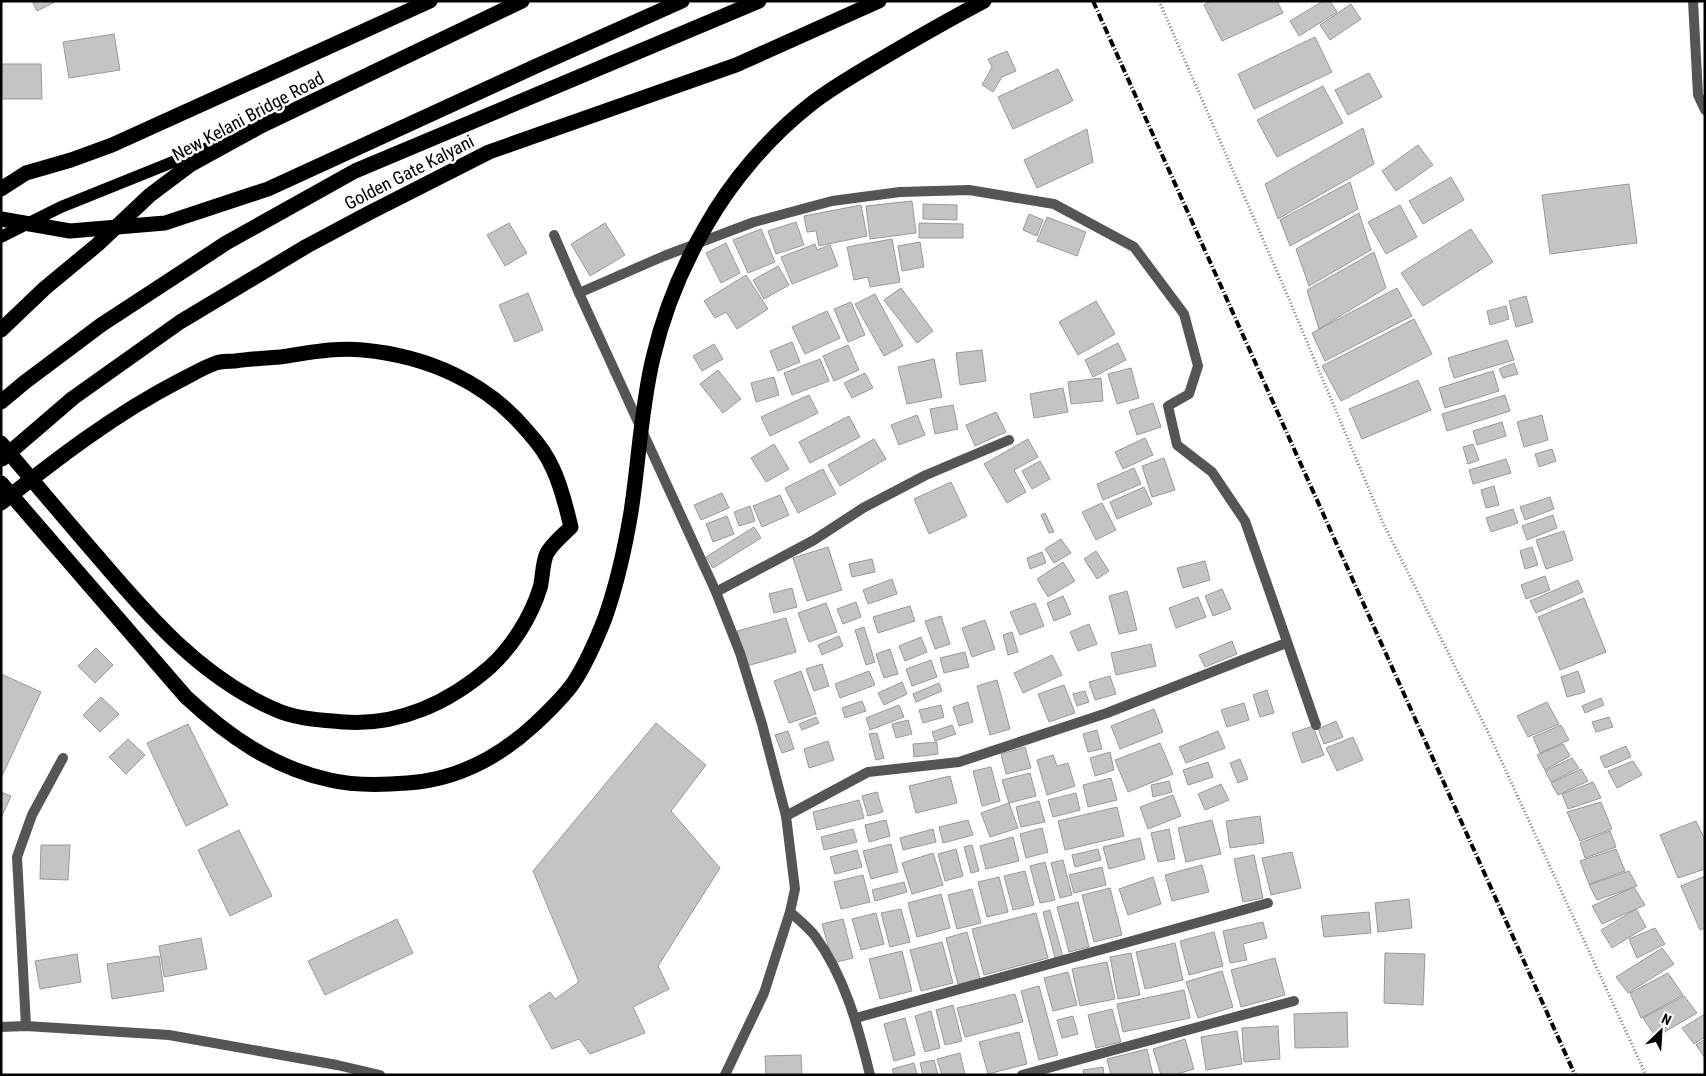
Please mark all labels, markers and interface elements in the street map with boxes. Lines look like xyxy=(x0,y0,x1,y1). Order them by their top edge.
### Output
street label: New Kelani Bridge Road xyxy=(168,67,328,165)
street label: Golden Gate Kalyani xyxy=(341,130,477,214)
north arrow xyxy=(1636,1006,1686,1056)
text: N xyxy=(1659,1010,1674,1028)

